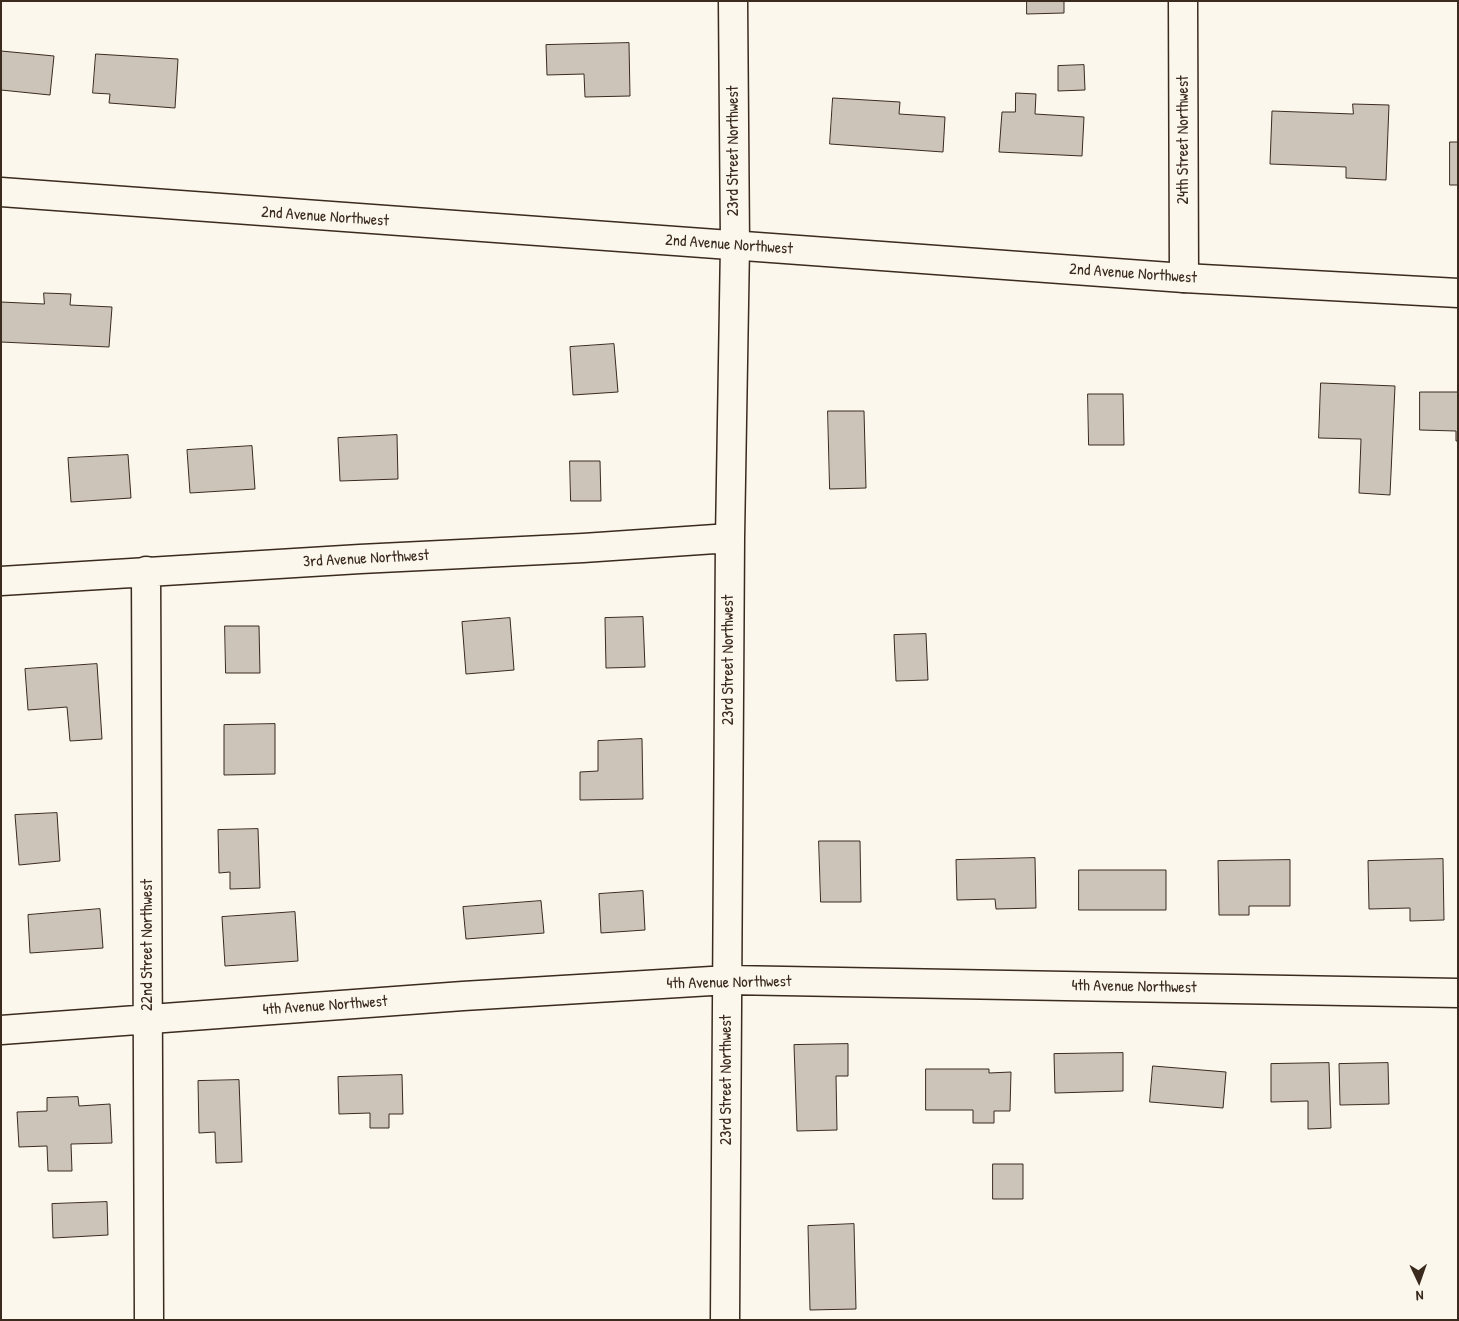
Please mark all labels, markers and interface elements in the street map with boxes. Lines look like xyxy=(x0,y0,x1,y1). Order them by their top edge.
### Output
street label: 24th Street Northwest xyxy=(1174,75,1194,205)
street label: 23rd Street Northwest xyxy=(724,86,744,216)
street label: 2nd Avenue Northwest xyxy=(261,203,389,231)
street label: 2nd Avenue Northwest xyxy=(665,231,793,259)
street label: 2nd Avenue Northwest xyxy=(1069,260,1197,288)
street label: 3rd Avenue Northwest xyxy=(302,546,430,572)
street label: 23rd Street Northwest xyxy=(719,595,739,725)
street label: 22nd Street Northwest xyxy=(138,879,158,1011)
street label: 4th Avenue Northwest xyxy=(666,972,792,994)
street label: 4th Avenue Northwest xyxy=(1071,976,1197,998)
street label: 4th Avenue Northwest xyxy=(262,992,388,1020)
street label: 23rd Street Northwest xyxy=(717,1015,737,1145)
north arrow xyxy=(1394,1256,1444,1306)
text: N xyxy=(1416,1287,1424,1306)

